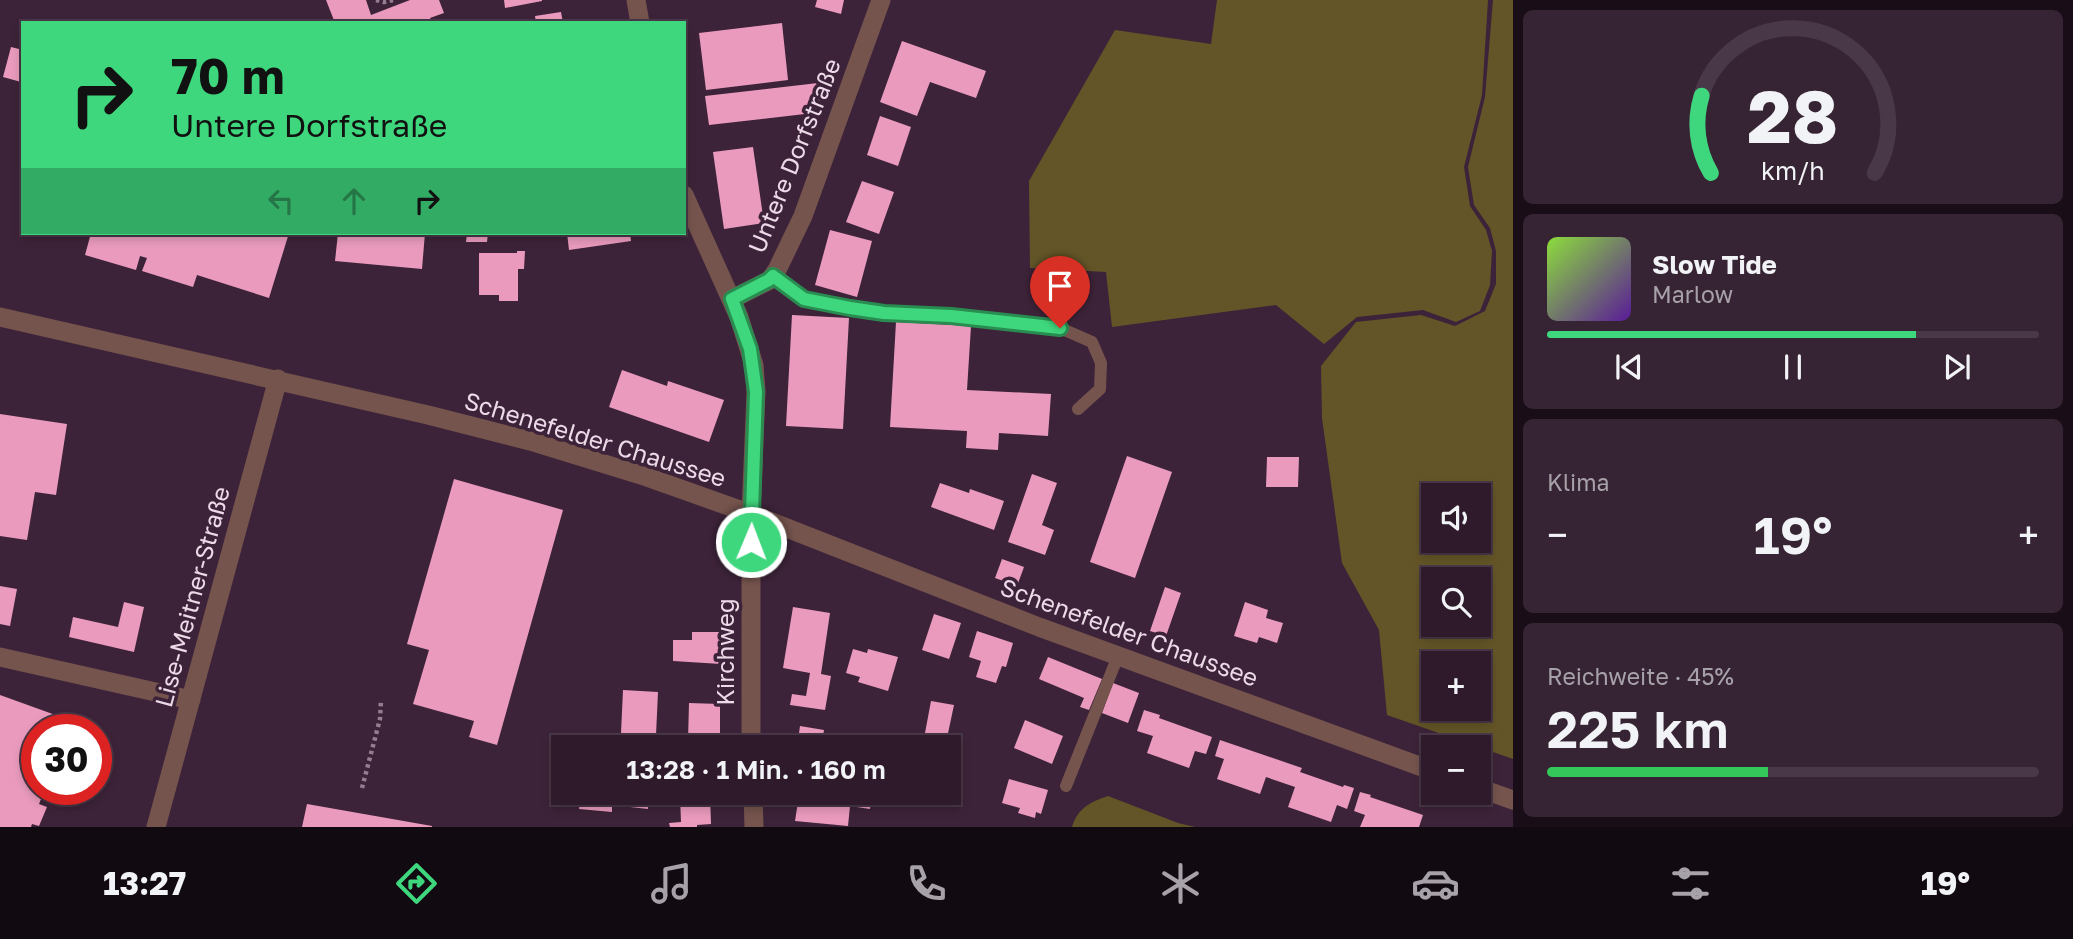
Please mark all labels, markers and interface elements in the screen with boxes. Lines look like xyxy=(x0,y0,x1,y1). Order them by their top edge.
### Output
text: 70 m xyxy=(171,46,285,105)
icon: right xyxy=(56,49,147,140)
street label: Untere Dorfstraße xyxy=(741,54,846,257)
text: 28 xyxy=(1748,73,1839,160)
text: Untere Dorfstraße xyxy=(171,106,447,144)
text: km/h xyxy=(1761,155,1825,186)
icon: left xyxy=(262,182,300,220)
icon: ahead xyxy=(335,182,373,220)
icon: right xyxy=(408,182,446,220)
text: Slow Tide xyxy=(1652,249,1777,280)
pin xyxy=(1030,256,1090,328)
icon: arrive xyxy=(1041,267,1079,305)
text: Marlow xyxy=(1652,280,1733,308)
icon: previous xyxy=(1610,348,1648,386)
icon: pause xyxy=(1774,348,1812,386)
icon: next xyxy=(1938,348,1976,386)
street label: Schenefelder Chaussee xyxy=(461,385,730,492)
text: Klima xyxy=(1547,468,1610,496)
street label: Lise-Meitner-Straße xyxy=(148,483,235,710)
map controls xyxy=(1421,483,1491,805)
button: sound xyxy=(1421,483,1491,553)
text: 19° xyxy=(1754,503,1832,565)
position arrow xyxy=(714,505,788,579)
text: − xyxy=(1547,512,1568,557)
text: + xyxy=(2018,512,2039,557)
button: search xyxy=(1421,567,1491,637)
street label: Schenefelder Chaussee xyxy=(997,571,1262,692)
street label: Kirchweg xyxy=(710,598,739,706)
button: + xyxy=(1421,651,1491,721)
text: Reichweite · 45% xyxy=(1547,662,1734,690)
text: 225 km xyxy=(1547,697,1729,759)
speed limit sign: 30 xyxy=(21,714,112,805)
button: − xyxy=(1421,735,1491,805)
text: 13:28 · 1 Min. · 160 m xyxy=(626,754,886,785)
icon: directions xyxy=(392,859,441,908)
icon: music xyxy=(647,859,696,908)
icon: phone xyxy=(902,859,951,908)
icon: climate xyxy=(1156,859,1205,908)
icon: car xyxy=(1411,859,1460,908)
icon: filters xyxy=(1666,859,1715,908)
text: 13:27 xyxy=(103,864,186,902)
text: 19° xyxy=(1921,864,1970,902)

